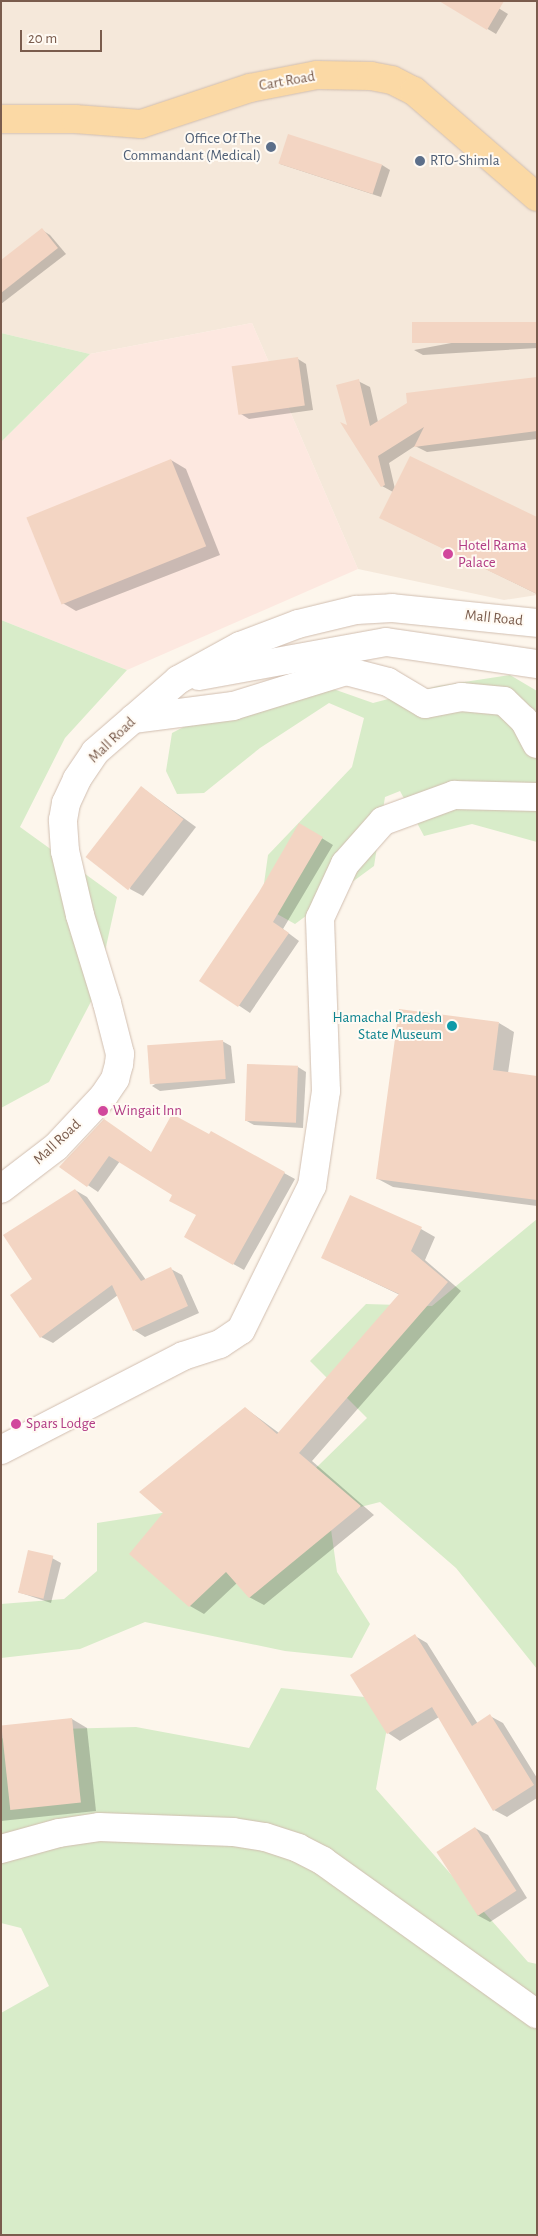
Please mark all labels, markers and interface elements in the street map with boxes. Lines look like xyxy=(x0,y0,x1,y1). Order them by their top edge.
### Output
scale bar xyxy=(22,20,105,52)
text: 20 m xyxy=(28,31,57,46)
street label: Cart Road xyxy=(258,67,316,95)
place label: Office Of The Commandant (Medical) xyxy=(123,129,261,164)
marker: Office Of The Commandant (Medical) xyxy=(265,141,277,153)
place label: RTO-Shimla xyxy=(430,152,500,170)
marker: RTO-Shimla xyxy=(414,155,426,167)
place label: Hotel Rama Palace xyxy=(458,536,527,571)
marker: Hotel Rama Palace xyxy=(442,548,454,560)
street label: Mall Road xyxy=(464,606,524,630)
street label: Mall Road xyxy=(85,713,139,767)
place label: Hamachal Pradesh State Museum xyxy=(332,1008,442,1043)
marker: Hamachal Pradesh State Museum xyxy=(446,1020,458,1032)
place label: Wingait Inn xyxy=(113,1102,182,1120)
marker: Wingait Inn xyxy=(97,1105,109,1117)
street label: Mall Road xyxy=(30,1116,84,1168)
place label: Spars Lodge xyxy=(26,1415,96,1433)
marker: Spars Lodge xyxy=(10,1418,22,1430)

